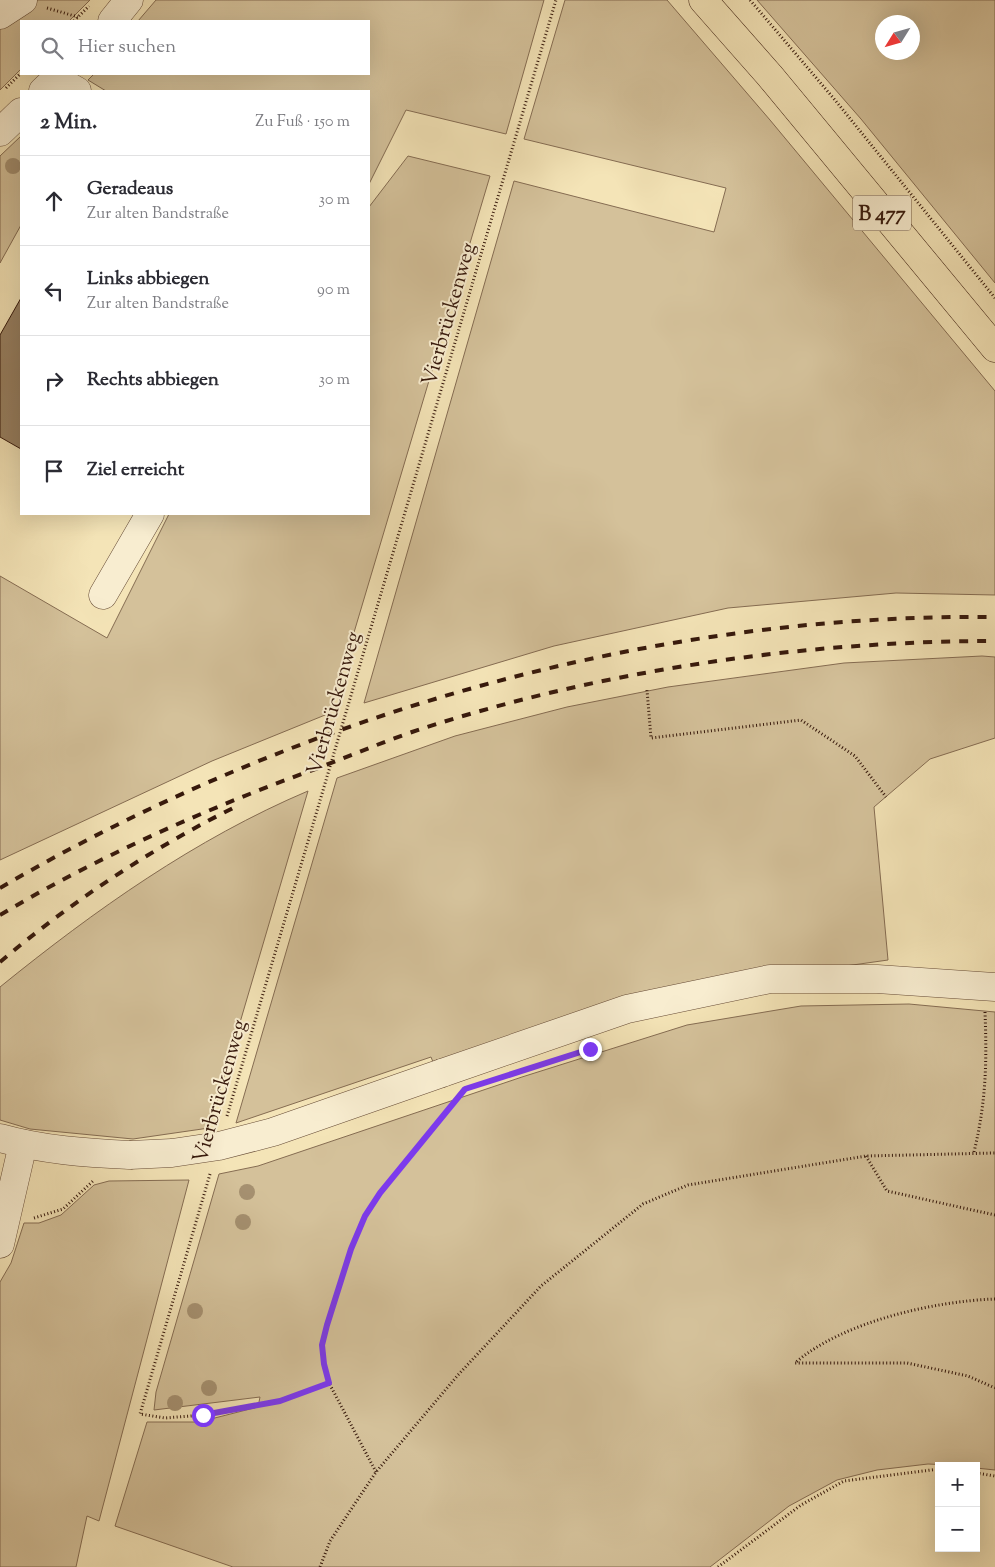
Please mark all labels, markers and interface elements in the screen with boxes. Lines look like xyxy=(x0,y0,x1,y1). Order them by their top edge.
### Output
north arrow xyxy=(875,15,920,60)
search box xyxy=(20,20,370,75)
icon: search xyxy=(38,34,66,62)
text: Hier suchen xyxy=(78,34,176,61)
text: 2 Min. xyxy=(40,108,97,138)
text: Zu Fuß · 150 m xyxy=(255,111,350,134)
text: Geradeaus xyxy=(87,176,173,203)
icon: ahead xyxy=(40,187,68,215)
text: 30 m xyxy=(319,189,350,212)
road number: B 477 xyxy=(853,196,911,230)
text: Zur alten Bandstraße xyxy=(87,203,229,226)
street label: Vierbrückenweg xyxy=(415,239,485,390)
text: Links abbiegen xyxy=(87,266,210,293)
icon: left xyxy=(40,277,68,305)
text: 90 m xyxy=(317,279,350,302)
text: Zur alten Bandstraße xyxy=(87,293,229,316)
icon: right xyxy=(40,367,68,395)
text: Rechts abbiegen xyxy=(87,367,219,394)
text: 30 m xyxy=(319,369,350,392)
icon: arrive xyxy=(40,457,68,485)
text: Ziel erreicht xyxy=(87,457,184,484)
street label: Vierbrückenweg xyxy=(300,628,370,779)
street label: Vierbrückenweg xyxy=(186,1016,256,1167)
route end xyxy=(579,1038,602,1061)
route start xyxy=(192,1404,215,1427)
map controls xyxy=(935,1462,980,1552)
button: + xyxy=(935,1462,980,1507)
button: − xyxy=(935,1507,980,1552)

